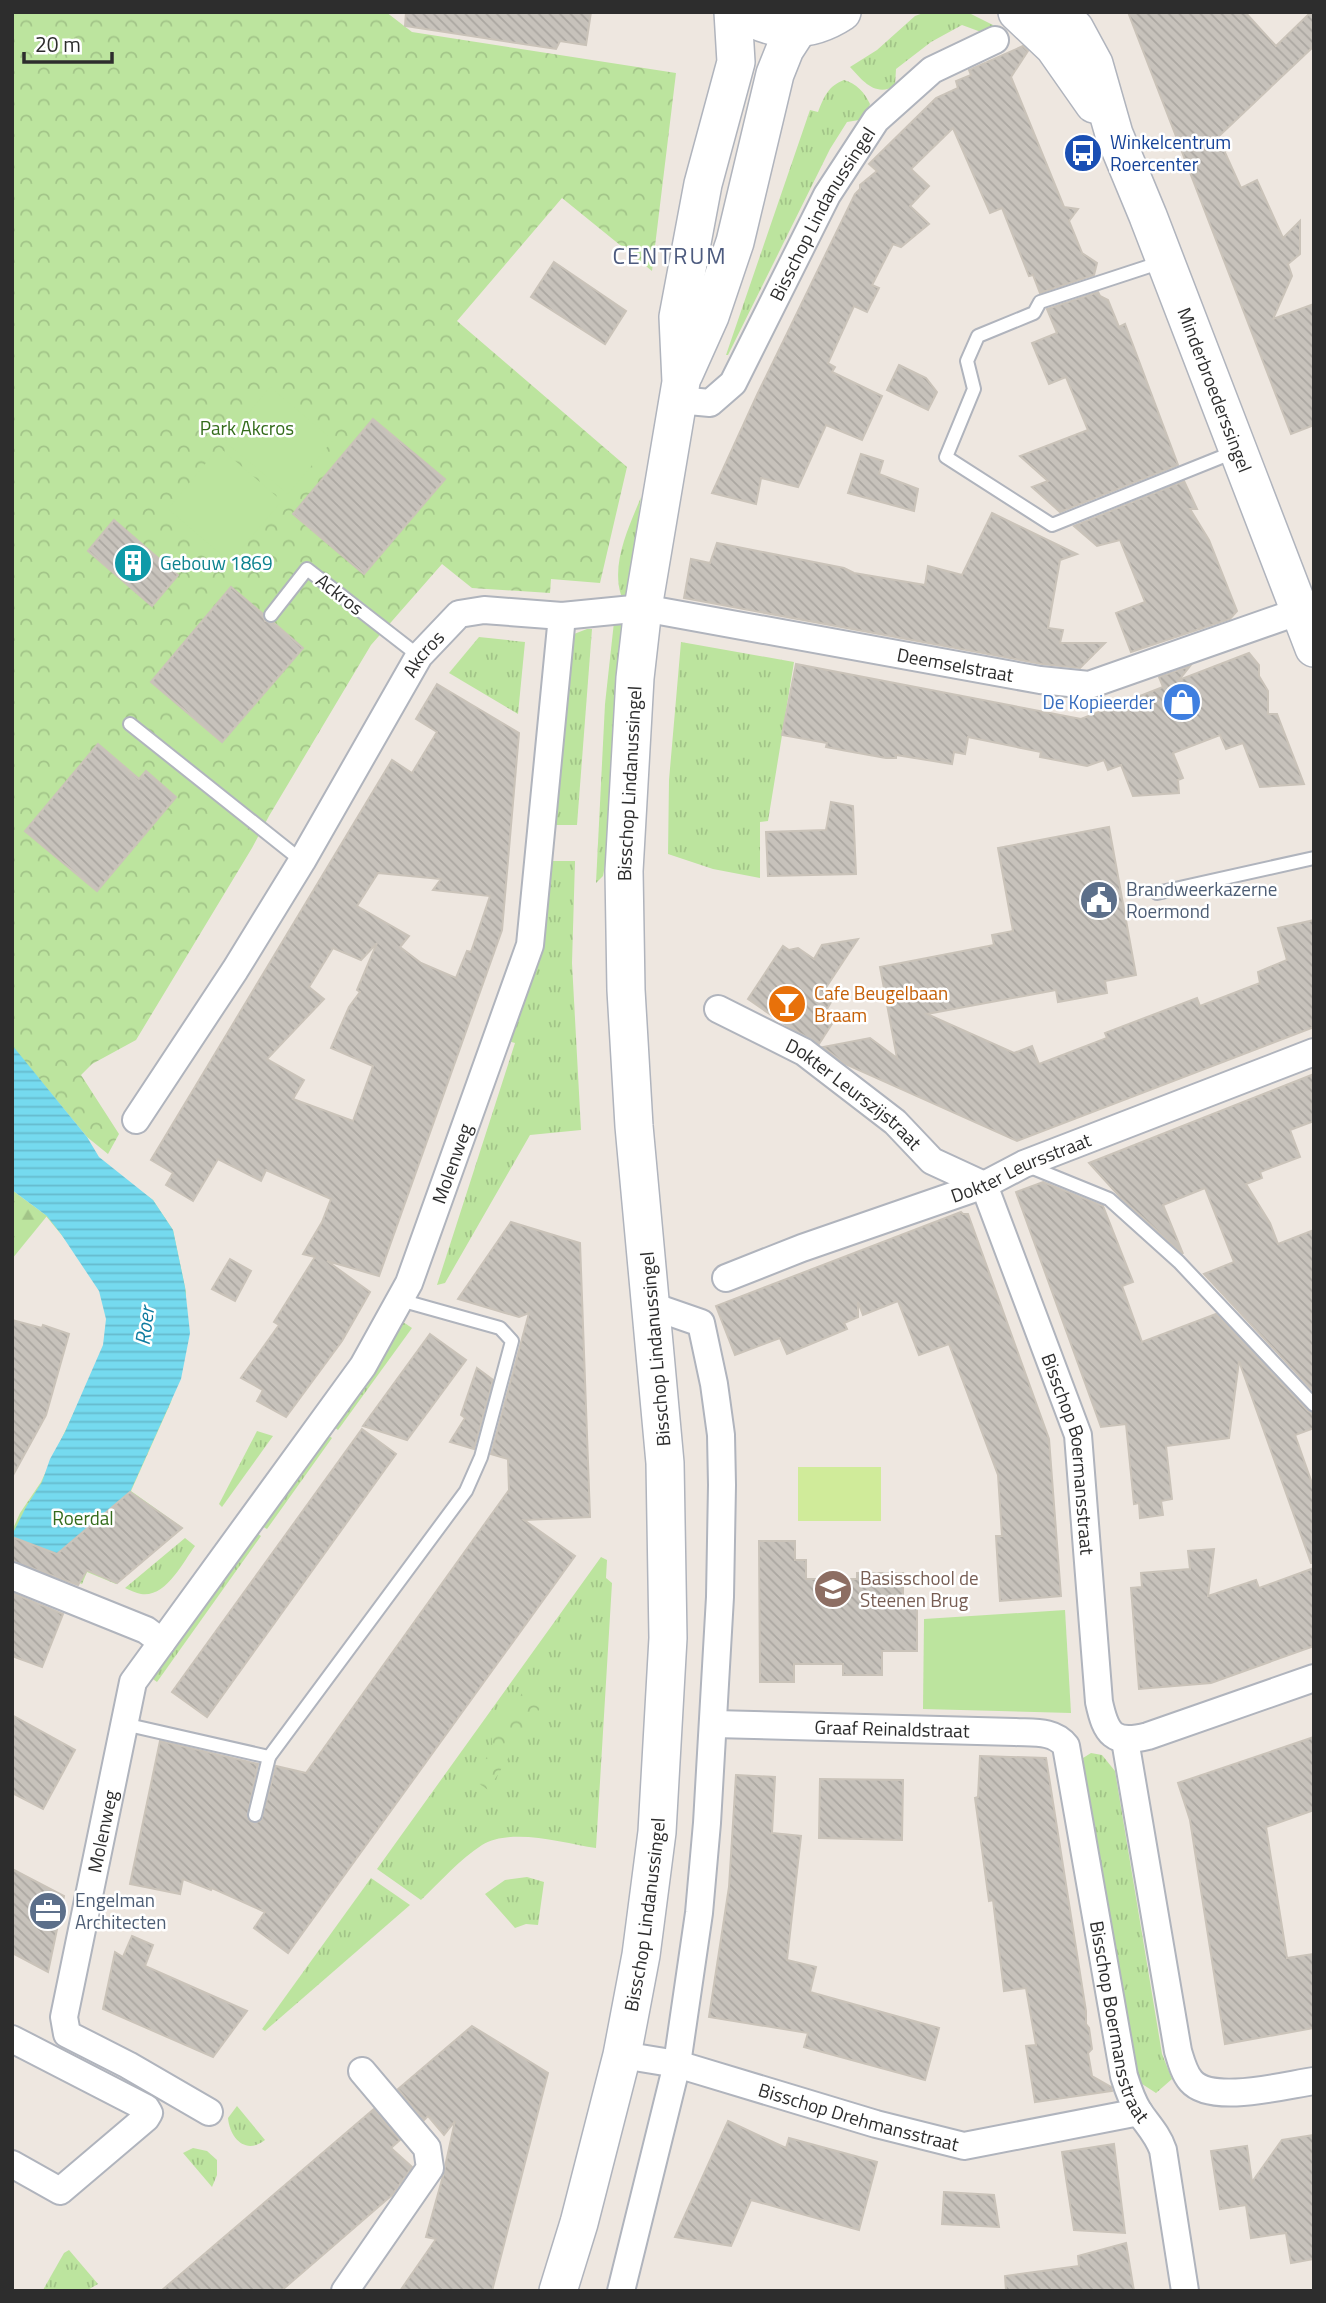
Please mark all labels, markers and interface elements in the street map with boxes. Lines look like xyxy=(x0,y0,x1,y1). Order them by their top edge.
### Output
scale bar xyxy=(24,21,112,65)
text: 20 m xyxy=(35,28,81,60)
street label: Bisschop Lindanussingel xyxy=(761,121,882,306)
place label: Winkelcentrum Roercenter xyxy=(1110,127,1231,178)
bus stop icon: Winkelcentrum Roercenter xyxy=(1062,132,1104,174)
district label: CENTRUM xyxy=(612,238,728,273)
street label: Minderbroederssingel xyxy=(1170,303,1260,476)
park label: Park Akcros xyxy=(200,413,294,442)
building icon: Gebouw 1869 xyxy=(112,542,154,584)
place label: Gebouw 1869 xyxy=(160,548,273,577)
street label: Ackros xyxy=(310,566,371,622)
street label: Akcros xyxy=(395,623,451,683)
street label: Deemselstraat xyxy=(895,639,1016,689)
shop icon: De Kopieerder xyxy=(1161,681,1203,723)
street label: Bisschop Lindanussingel xyxy=(609,685,649,881)
place label: De Kopieerder xyxy=(1043,687,1155,716)
place label: Brandweerkazerne Roermond xyxy=(1126,874,1277,925)
public building icon: Brandweerkazerne Roermond xyxy=(1078,879,1120,921)
place label: Cafe Beugelbaan Braam xyxy=(814,978,948,1029)
bar icon: Cafe Beugelbaan Braam xyxy=(766,983,808,1025)
street label: Dokter Leurszijstraat xyxy=(781,1030,929,1156)
street label: Molenweg xyxy=(424,1119,479,1208)
street label: Dokter Leursstraat xyxy=(946,1124,1095,1210)
street label: Bisschop Lindanussingel xyxy=(632,1250,677,1448)
water label: Roer xyxy=(126,1303,163,1347)
street label: Bisschop Boermansstraat xyxy=(1034,1349,1102,1556)
park label: Roerdal xyxy=(52,1503,114,1532)
place label: Basisschool de Steenen Brug xyxy=(860,1563,979,1614)
school or university icon: Basisschool de Steenen Brug xyxy=(812,1568,854,1610)
street label: Graaf Reinaldstraat xyxy=(814,1712,970,1745)
street label: Molenweg xyxy=(79,1787,124,1875)
street label: Bisschop Lindanussingel xyxy=(616,1817,672,2014)
place label: Engelman Architecten xyxy=(75,1885,166,1936)
office icon: Engelman Architecten xyxy=(27,1890,69,1932)
street label: Bisschop Boermansstraat xyxy=(1083,1918,1157,2129)
street label: Bisschop Drehmansstraat xyxy=(755,2074,962,2158)

